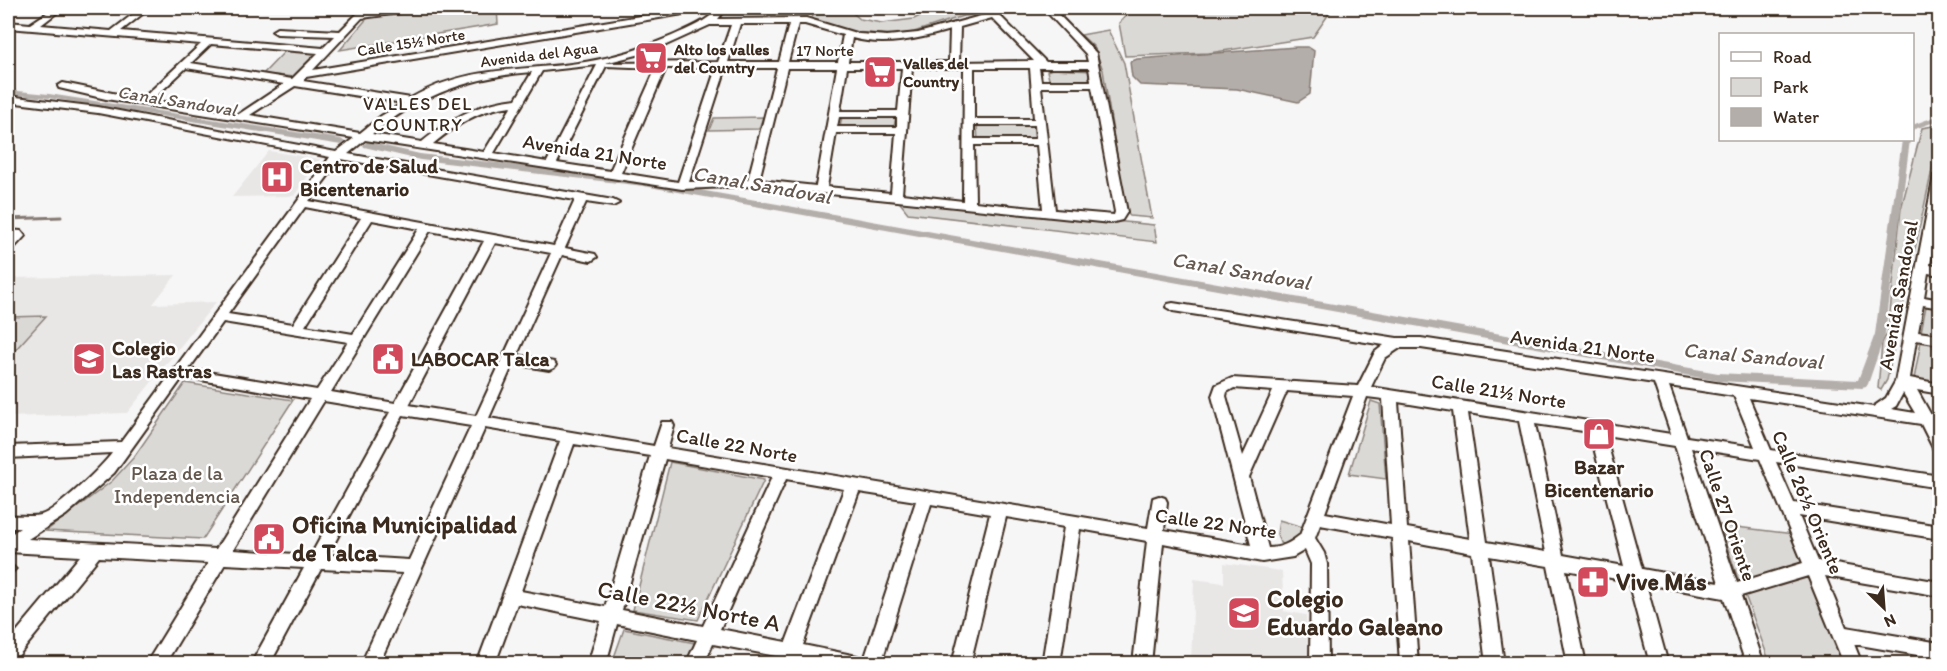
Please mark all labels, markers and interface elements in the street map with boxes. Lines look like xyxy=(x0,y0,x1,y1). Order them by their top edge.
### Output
street label: Calle 15½ Norte xyxy=(356,25,466,60)
legend xyxy=(1719,33,1914,141)
street label: Avenida del Agua xyxy=(479,38,600,71)
supermarket icon: Alto los valles del Country xyxy=(633,40,669,76)
place label: Alto los valles del Country xyxy=(673,40,769,78)
street label: 17 Norte xyxy=(796,41,854,60)
text: Road xyxy=(1773,46,1812,68)
supermarket icon: Valles del Country xyxy=(862,54,898,90)
place label: Valles del Country xyxy=(903,54,969,92)
text: Park xyxy=(1773,76,1808,98)
water label: Canal Sandoval xyxy=(116,81,240,122)
district label: VALLES DEL COUNTRY xyxy=(363,93,473,136)
text: Water xyxy=(1773,106,1819,128)
street label: Avenida 21 Norte xyxy=(521,129,669,175)
place label: Centro de Salud Bicentenario xyxy=(300,154,438,201)
hospital icon: Centro de Salud Bicentenario xyxy=(259,159,295,195)
water label: Canal Sandoval xyxy=(691,160,835,209)
street label: Avenida Sandoval xyxy=(1873,218,1923,372)
water label: Canal Sandoval xyxy=(1170,246,1314,295)
street label: Avenida 21 Norte xyxy=(1509,324,1657,368)
place label: Colegio Las Rastras xyxy=(112,336,212,383)
water label: Canal Sandoval xyxy=(1682,337,1826,374)
school or university icon: Colegio Las Rastras xyxy=(71,341,107,377)
public building icon: LABOCAR Talca xyxy=(370,341,406,377)
place label: LABOCAR Talca xyxy=(411,347,550,371)
street label: Calle 21½ Norte xyxy=(1430,368,1568,414)
shop icon: Bazar Bicentenario xyxy=(1581,416,1617,452)
street label: Calle 22 Norte xyxy=(674,423,800,467)
street label: Calle 26½ Oriente xyxy=(1767,427,1849,577)
street label: Calle 27 Oriente xyxy=(1694,446,1762,584)
place label: Bazar Bicentenario xyxy=(1544,455,1654,502)
park label: Plaza de la Independencia xyxy=(114,461,240,508)
street label: Calle 22 Norte xyxy=(1154,503,1278,543)
place label: Oficina Municipalidad de Talca xyxy=(292,510,517,567)
public building icon: Oficina Municipalidad de Talca xyxy=(251,521,287,557)
pharmacy icon: Vive Más xyxy=(1575,564,1611,600)
place label: Vive Más xyxy=(1616,567,1707,596)
street label: Calle 22½ Norte A xyxy=(595,574,783,637)
north arrow xyxy=(1854,578,1914,638)
place label: Colegio Eduardo Galeano xyxy=(1267,584,1443,641)
school or university icon: Colegio Eduardo Galeano xyxy=(1226,595,1262,631)
text: N xyxy=(1881,610,1899,632)

